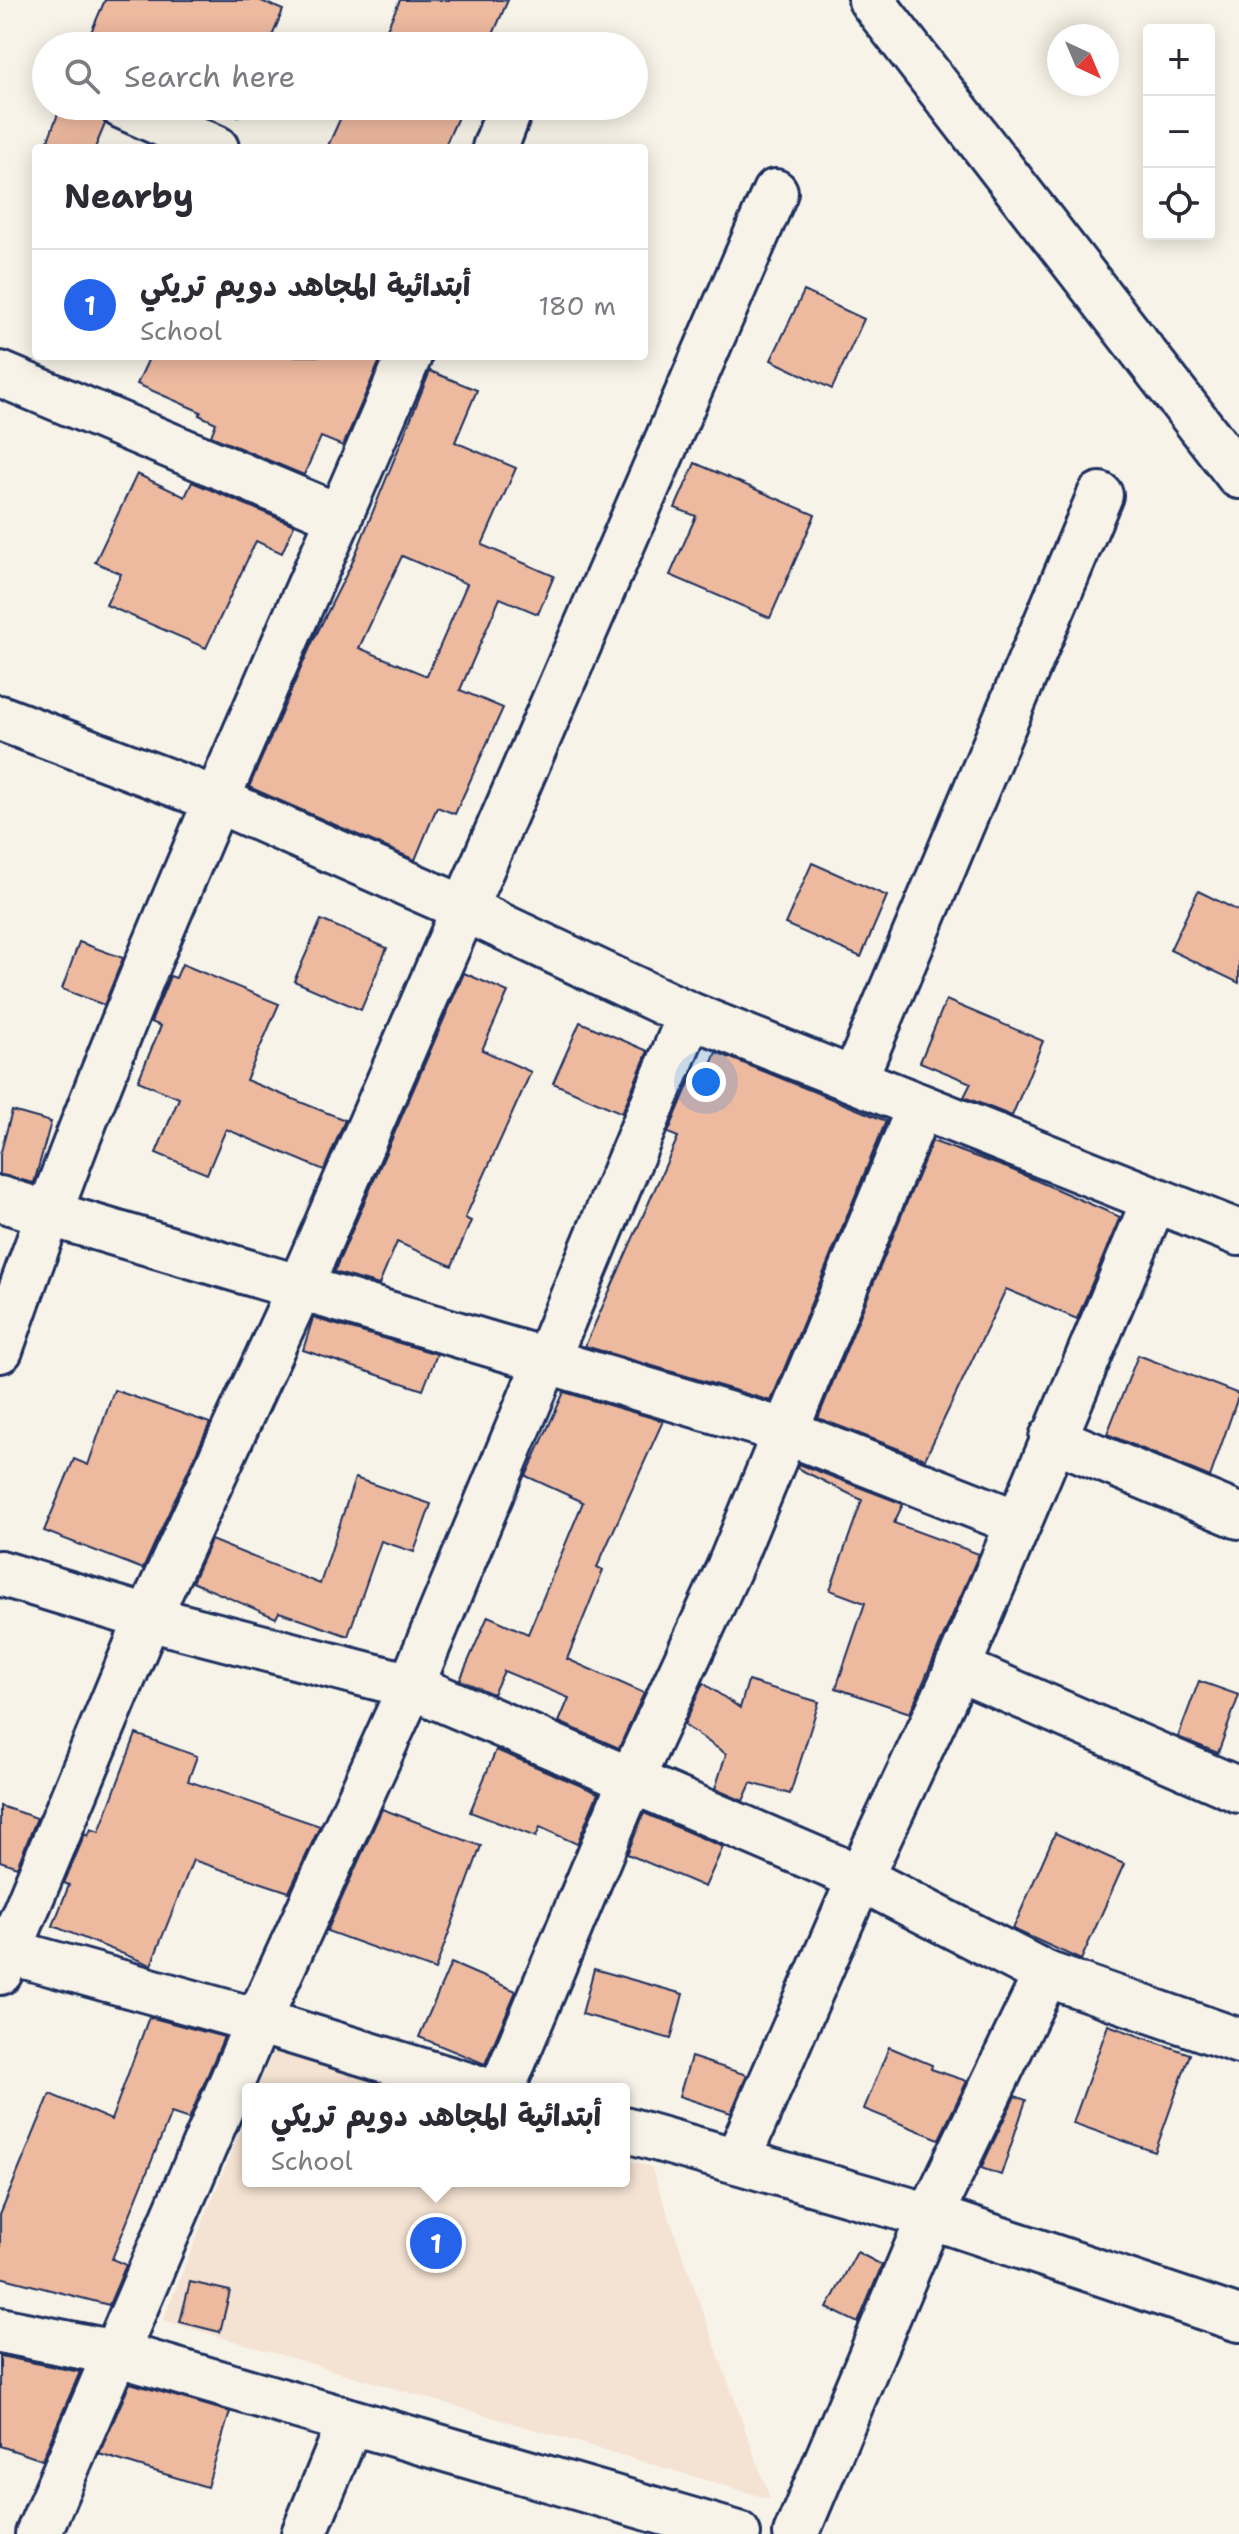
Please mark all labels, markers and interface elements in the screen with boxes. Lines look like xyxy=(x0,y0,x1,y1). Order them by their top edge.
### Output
north arrow xyxy=(1047,24,1119,96)
map controls xyxy=(1143,24,1215,240)
button: + xyxy=(1143,24,1215,96)
search box xyxy=(32,32,648,120)
icon: search xyxy=(60,54,104,98)
text: Search here xyxy=(124,56,295,97)
button: − xyxy=(1143,96,1215,168)
button: locate xyxy=(1143,168,1215,240)
text: Nearby xyxy=(64,173,194,219)
text: أبتدائية المجاهد دويم تريكي xyxy=(140,265,471,306)
text: 1 xyxy=(84,288,96,323)
text: 180 m xyxy=(538,288,616,323)
text: School xyxy=(140,313,222,348)
your location xyxy=(686,1062,726,1102)
popup xyxy=(242,2083,630,2187)
text: أبتدائية المجاهد دويم تريكي xyxy=(271,2095,601,2136)
text: School xyxy=(271,2143,353,2178)
pin: 1 xyxy=(410,2213,462,2273)

